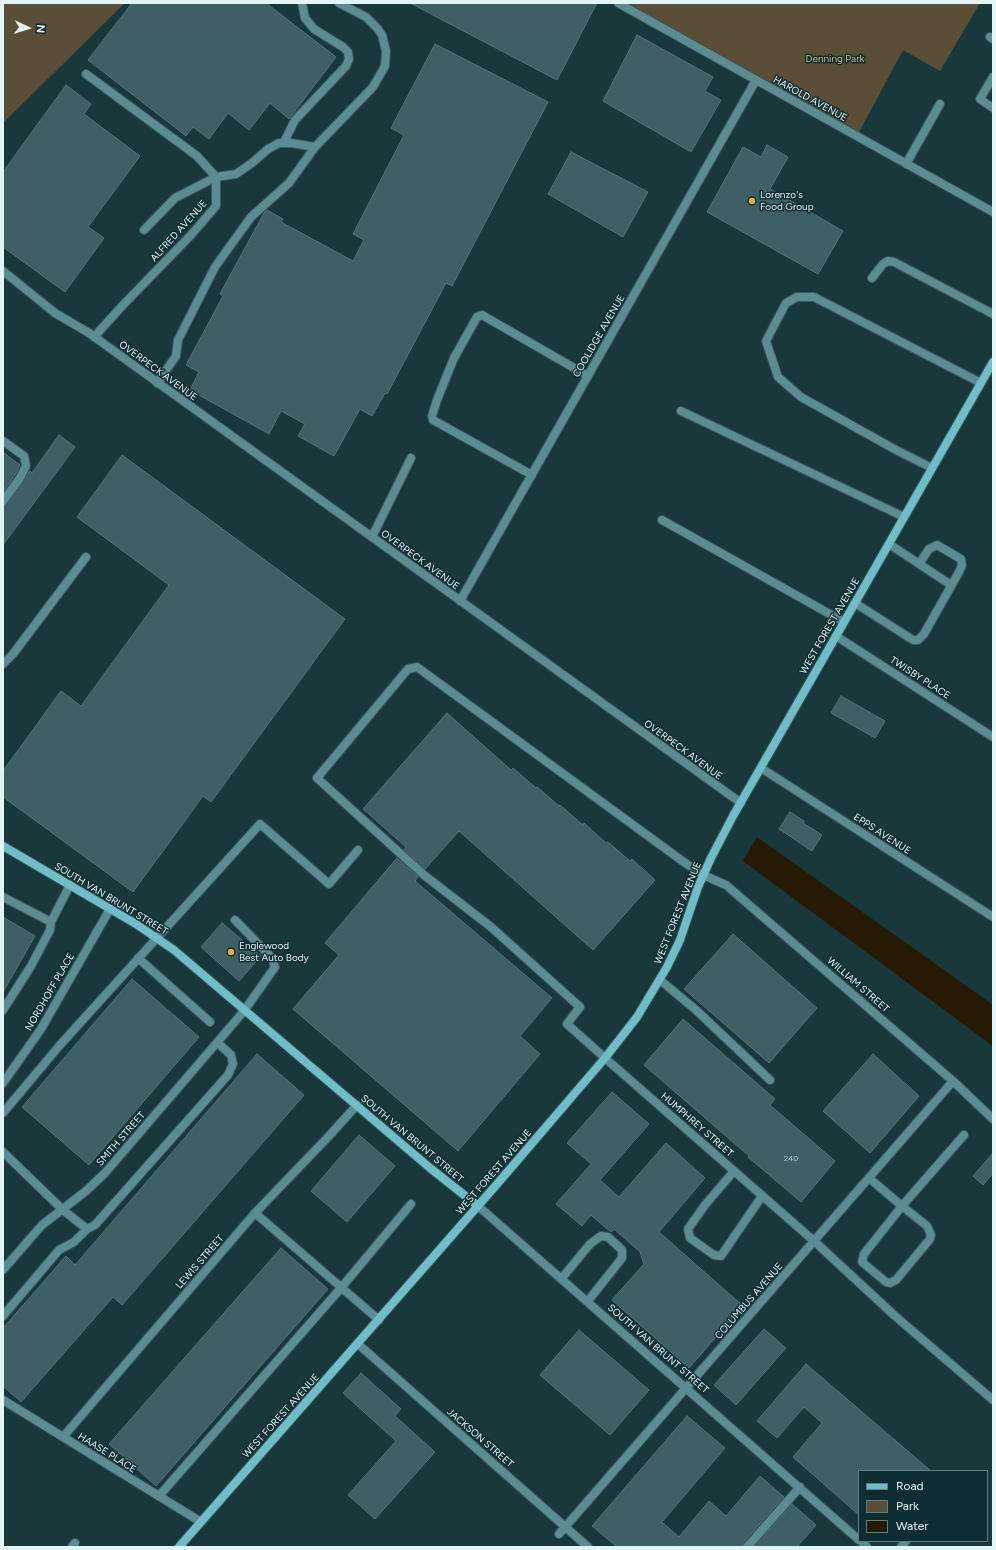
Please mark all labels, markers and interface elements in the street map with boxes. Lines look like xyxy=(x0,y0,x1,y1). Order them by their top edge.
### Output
north arrow xyxy=(8,8,48,48)
text: N xyxy=(34,24,47,34)
park label: Denning Park xyxy=(806,53,864,65)
street label: HAROLD AVENUE xyxy=(771,74,849,124)
place label: Lorenzo's Food Group xyxy=(760,189,814,212)
marker: Lorenzo's Food Group xyxy=(747,196,757,206)
street label: ALFRED AVENUE xyxy=(148,198,210,264)
street label: COOLIDGE AVENUE xyxy=(570,293,628,379)
street label: OVERPECK AVENUE xyxy=(116,338,200,404)
street label: OVERPECK AVENUE xyxy=(378,527,462,593)
street label: WEST FOREST AVENUE xyxy=(798,576,862,676)
street label: TWISBY PLACE xyxy=(888,654,952,702)
street label: OVERPECK AVENUE xyxy=(641,717,725,783)
street label: EPPS AVENUE xyxy=(851,811,913,857)
street label: SOUTH VAN BRUNT STREET xyxy=(52,860,170,938)
street label: WEST FOREST AVENUE xyxy=(652,860,704,966)
place label: Englewood Best Auto Body xyxy=(239,940,309,964)
marker: Englewood Best Auto Body xyxy=(226,947,236,957)
street label: NORDHOFF PLACE xyxy=(23,951,77,1033)
street label: WILLIAM STREET xyxy=(824,955,892,1015)
street label: HUMPHREY STREET xyxy=(658,1090,736,1160)
street label: SOUTH VAN BRUNT STREET xyxy=(358,1093,466,1185)
street label: SMITH STREET xyxy=(94,1109,148,1169)
street label: WEST FOREST AVENUE xyxy=(454,1127,534,1217)
house number: 240 xyxy=(784,1154,798,1164)
street label: LEWIS STREET xyxy=(173,1233,227,1291)
street label: COLUMBUS AVENUE xyxy=(713,1260,785,1342)
street label: SOUTH VAN BRUNT STREET xyxy=(605,1302,711,1396)
street label: WEST FOREST AVENUE xyxy=(240,1371,322,1461)
street label: JACKSON STREET xyxy=(444,1406,516,1470)
street label: HAASE PLACE xyxy=(76,1430,138,1476)
legend xyxy=(858,1470,988,1542)
text: Road xyxy=(896,1479,924,1493)
text: Park xyxy=(896,1499,919,1513)
text: Water xyxy=(896,1519,928,1533)

